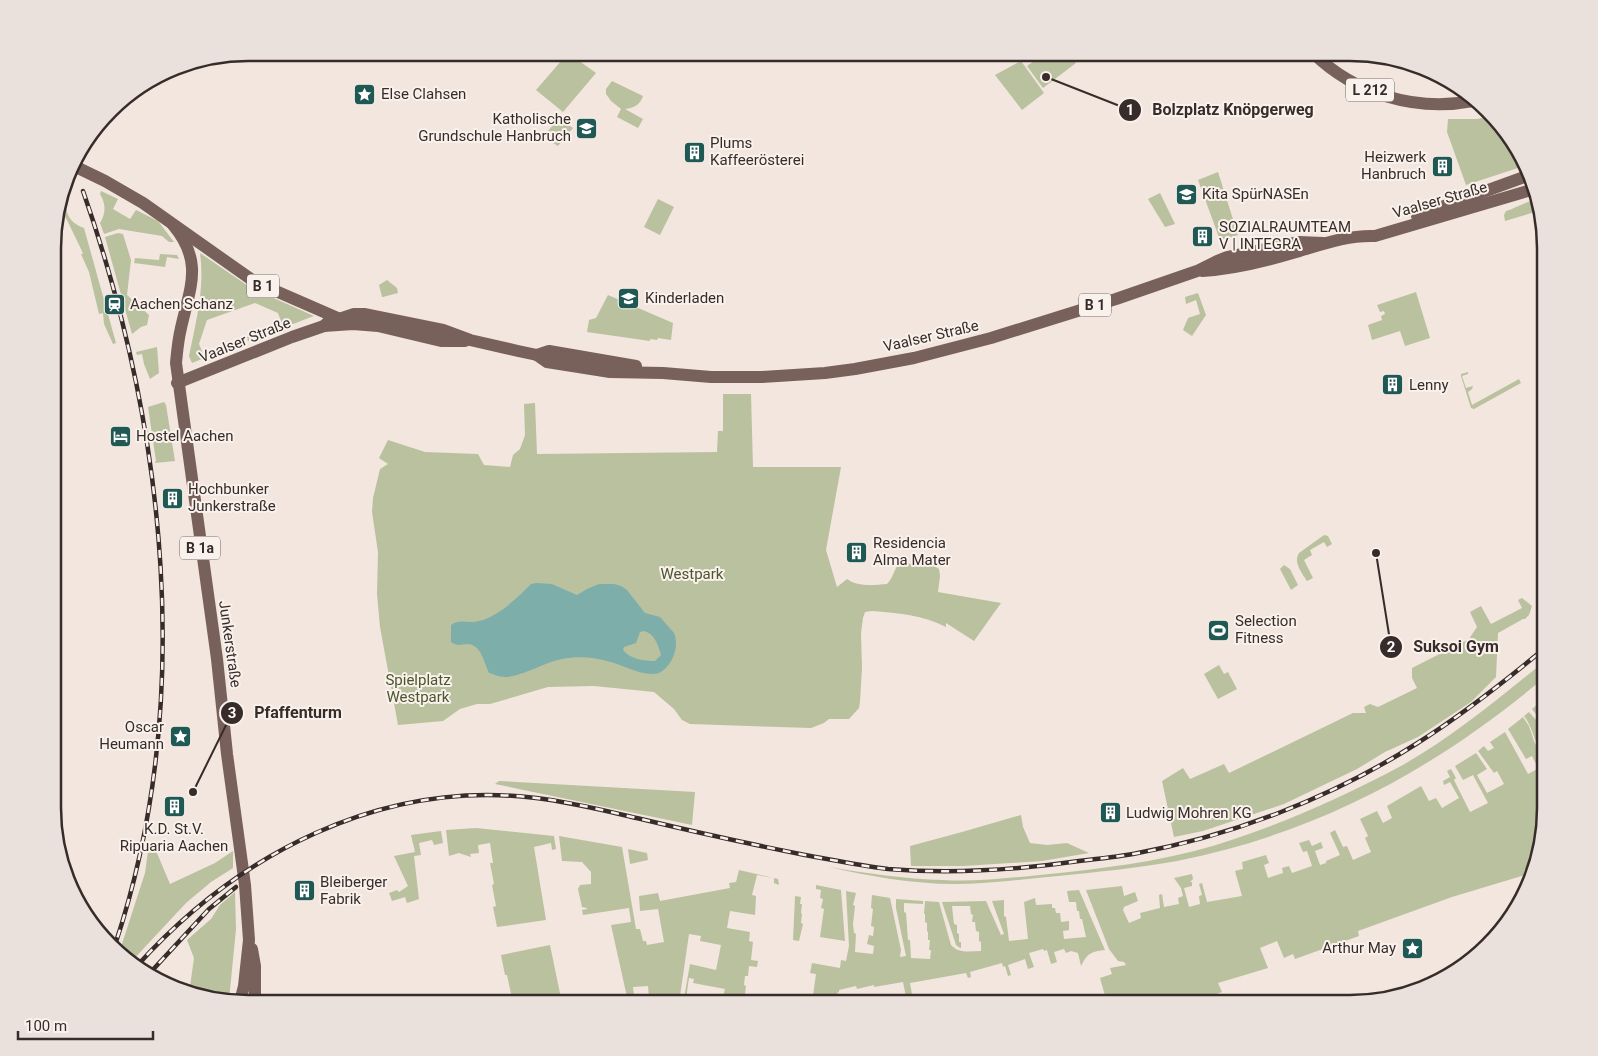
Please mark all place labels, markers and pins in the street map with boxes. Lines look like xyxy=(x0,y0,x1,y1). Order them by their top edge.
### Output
place icon: Else Clahsen xyxy=(353,82,377,106)
place label: Else Clahsen xyxy=(381,85,466,103)
callout: Bolzplatz Knöpgerweg xyxy=(1117,94,1323,125)
place label: Katholische Grundschule Hanbruch xyxy=(418,110,571,145)
school or university icon: Katholische Grundschule Hanbruch xyxy=(575,116,599,140)
place label: Plums Kaffeerösterei xyxy=(710,134,804,169)
building icon: Plums Kaffeerösterei xyxy=(682,140,706,164)
place label: Heizwerk Hanbruch xyxy=(1361,148,1426,183)
building icon: Heizwerk Hanbruch xyxy=(1430,154,1454,178)
school or university icon: Kita SpürNASEn xyxy=(1174,182,1198,206)
place label: Kita SpürNASEn xyxy=(1202,185,1309,203)
place label: SOZIALRAUMTEAM V | INTEGRA xyxy=(1219,218,1351,253)
building icon: SOZIALRAUMTEAM V | INTEGRA xyxy=(1191,224,1215,248)
school or university icon: Kinderladen xyxy=(617,286,641,310)
place label: Kinderladen xyxy=(645,289,724,307)
station icon: Aachen Schanz xyxy=(102,292,126,316)
place label: Aachen Schanz xyxy=(130,295,233,313)
building icon: Lenny xyxy=(1381,373,1405,397)
place label: Lenny xyxy=(1409,376,1449,394)
hotel icon: Hostel Aachen xyxy=(108,424,132,448)
place label: Hostel Aachen xyxy=(136,427,234,445)
place label: Hochbunker Junkerstraße xyxy=(188,480,276,515)
building icon: Hochbunker Junkerstraße xyxy=(160,486,184,510)
place label: Residencia Alma Mater xyxy=(873,534,951,569)
building icon: Residencia Alma Mater xyxy=(845,540,869,564)
place label: Selection Fitness xyxy=(1235,612,1297,647)
sports icon: Selection Fitness xyxy=(1207,618,1231,642)
callout: Suksoi Gym xyxy=(1379,631,1509,662)
callout: Pfaffenturm xyxy=(219,697,352,728)
place label: Oscar Heumann xyxy=(99,718,164,753)
place icon: Oscar Heumann xyxy=(168,724,192,748)
building icon: K.D. St.V. Ripuaria Aachen xyxy=(162,794,186,818)
building icon: Ludwig Mohren KG xyxy=(1098,801,1122,825)
place label: Ludwig Mohren KG xyxy=(1126,804,1252,822)
place label: K.D. St.V. Ripuaria Aachen xyxy=(120,820,228,855)
place label: Bleiberger Fabrik xyxy=(320,873,387,908)
building icon: Bleiberger Fabrik xyxy=(292,879,316,903)
place icon: Arthur May xyxy=(1400,936,1424,960)
place label: Arthur May xyxy=(1322,939,1396,957)

